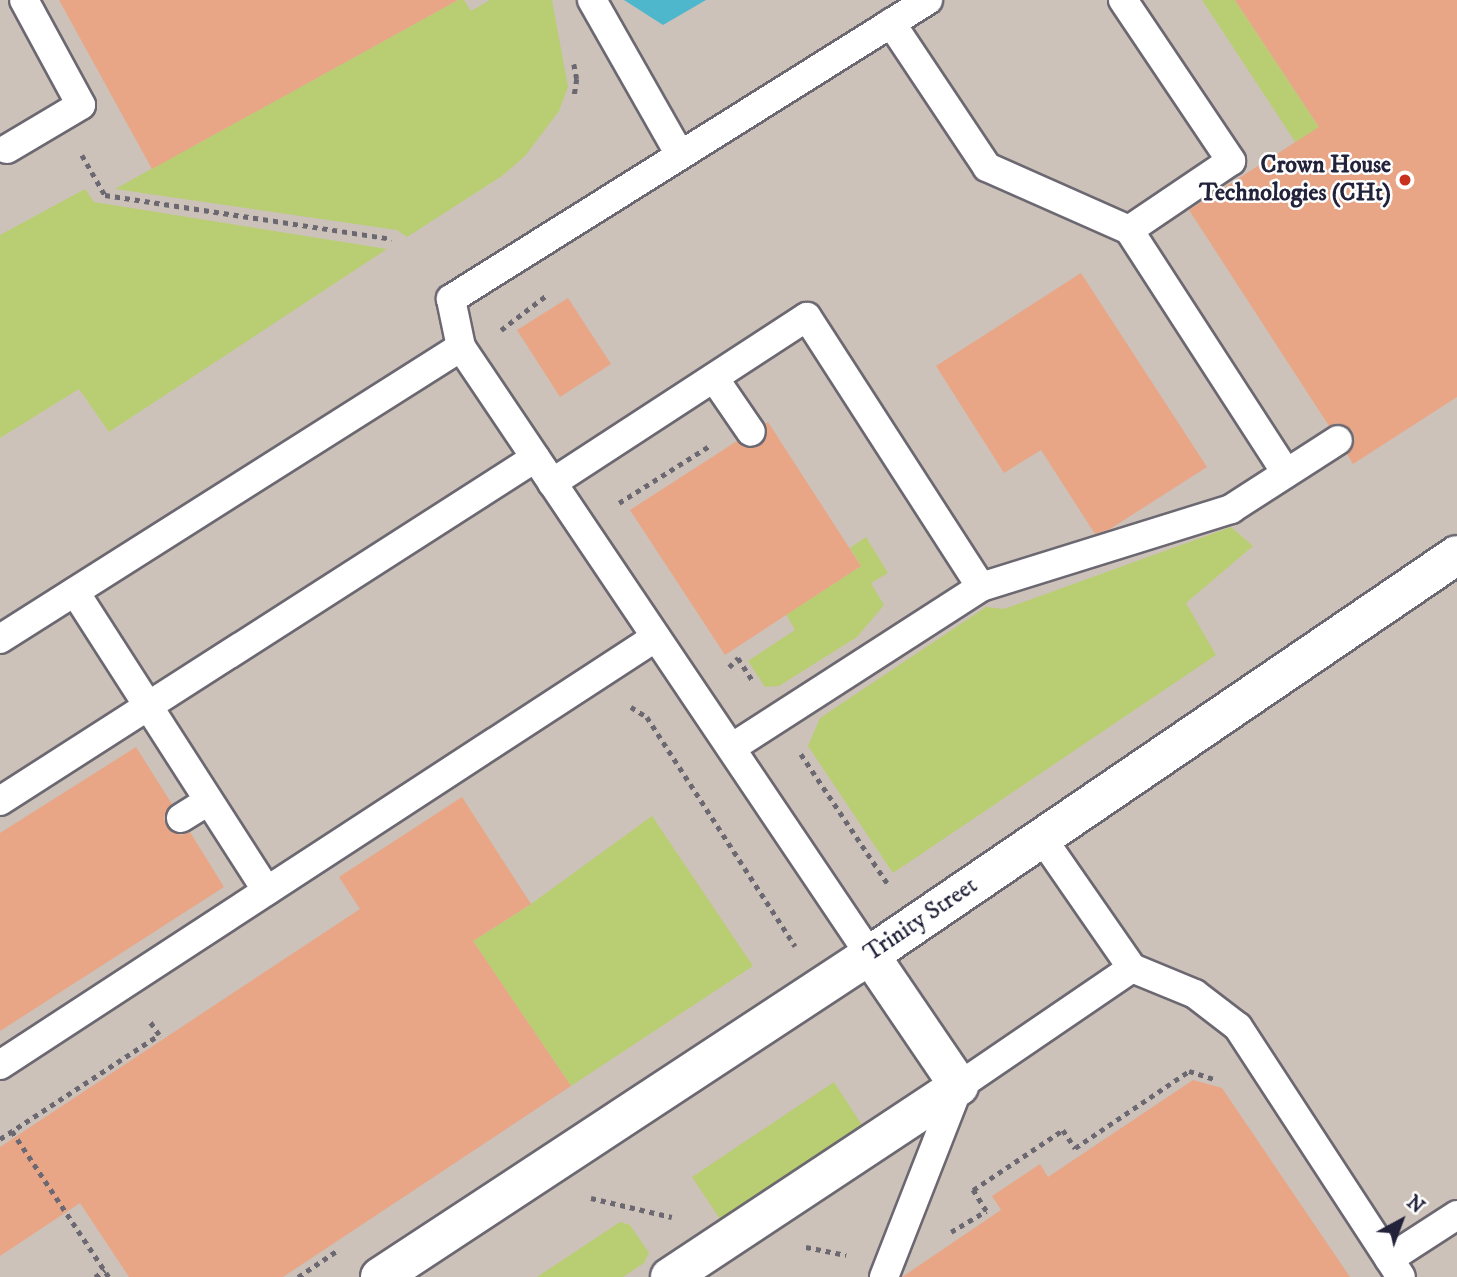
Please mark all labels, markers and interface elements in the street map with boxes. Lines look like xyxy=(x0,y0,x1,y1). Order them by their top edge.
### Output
place label: Crown House Technologies (CHt) xyxy=(1199,152,1391,208)
marker: Crown House Technologies (CHt) xyxy=(1397,172,1413,188)
street label: Trinity Street xyxy=(859,872,983,968)
north arrow xyxy=(1366,1186,1436,1256)
text: N xyxy=(1402,1191,1429,1219)

